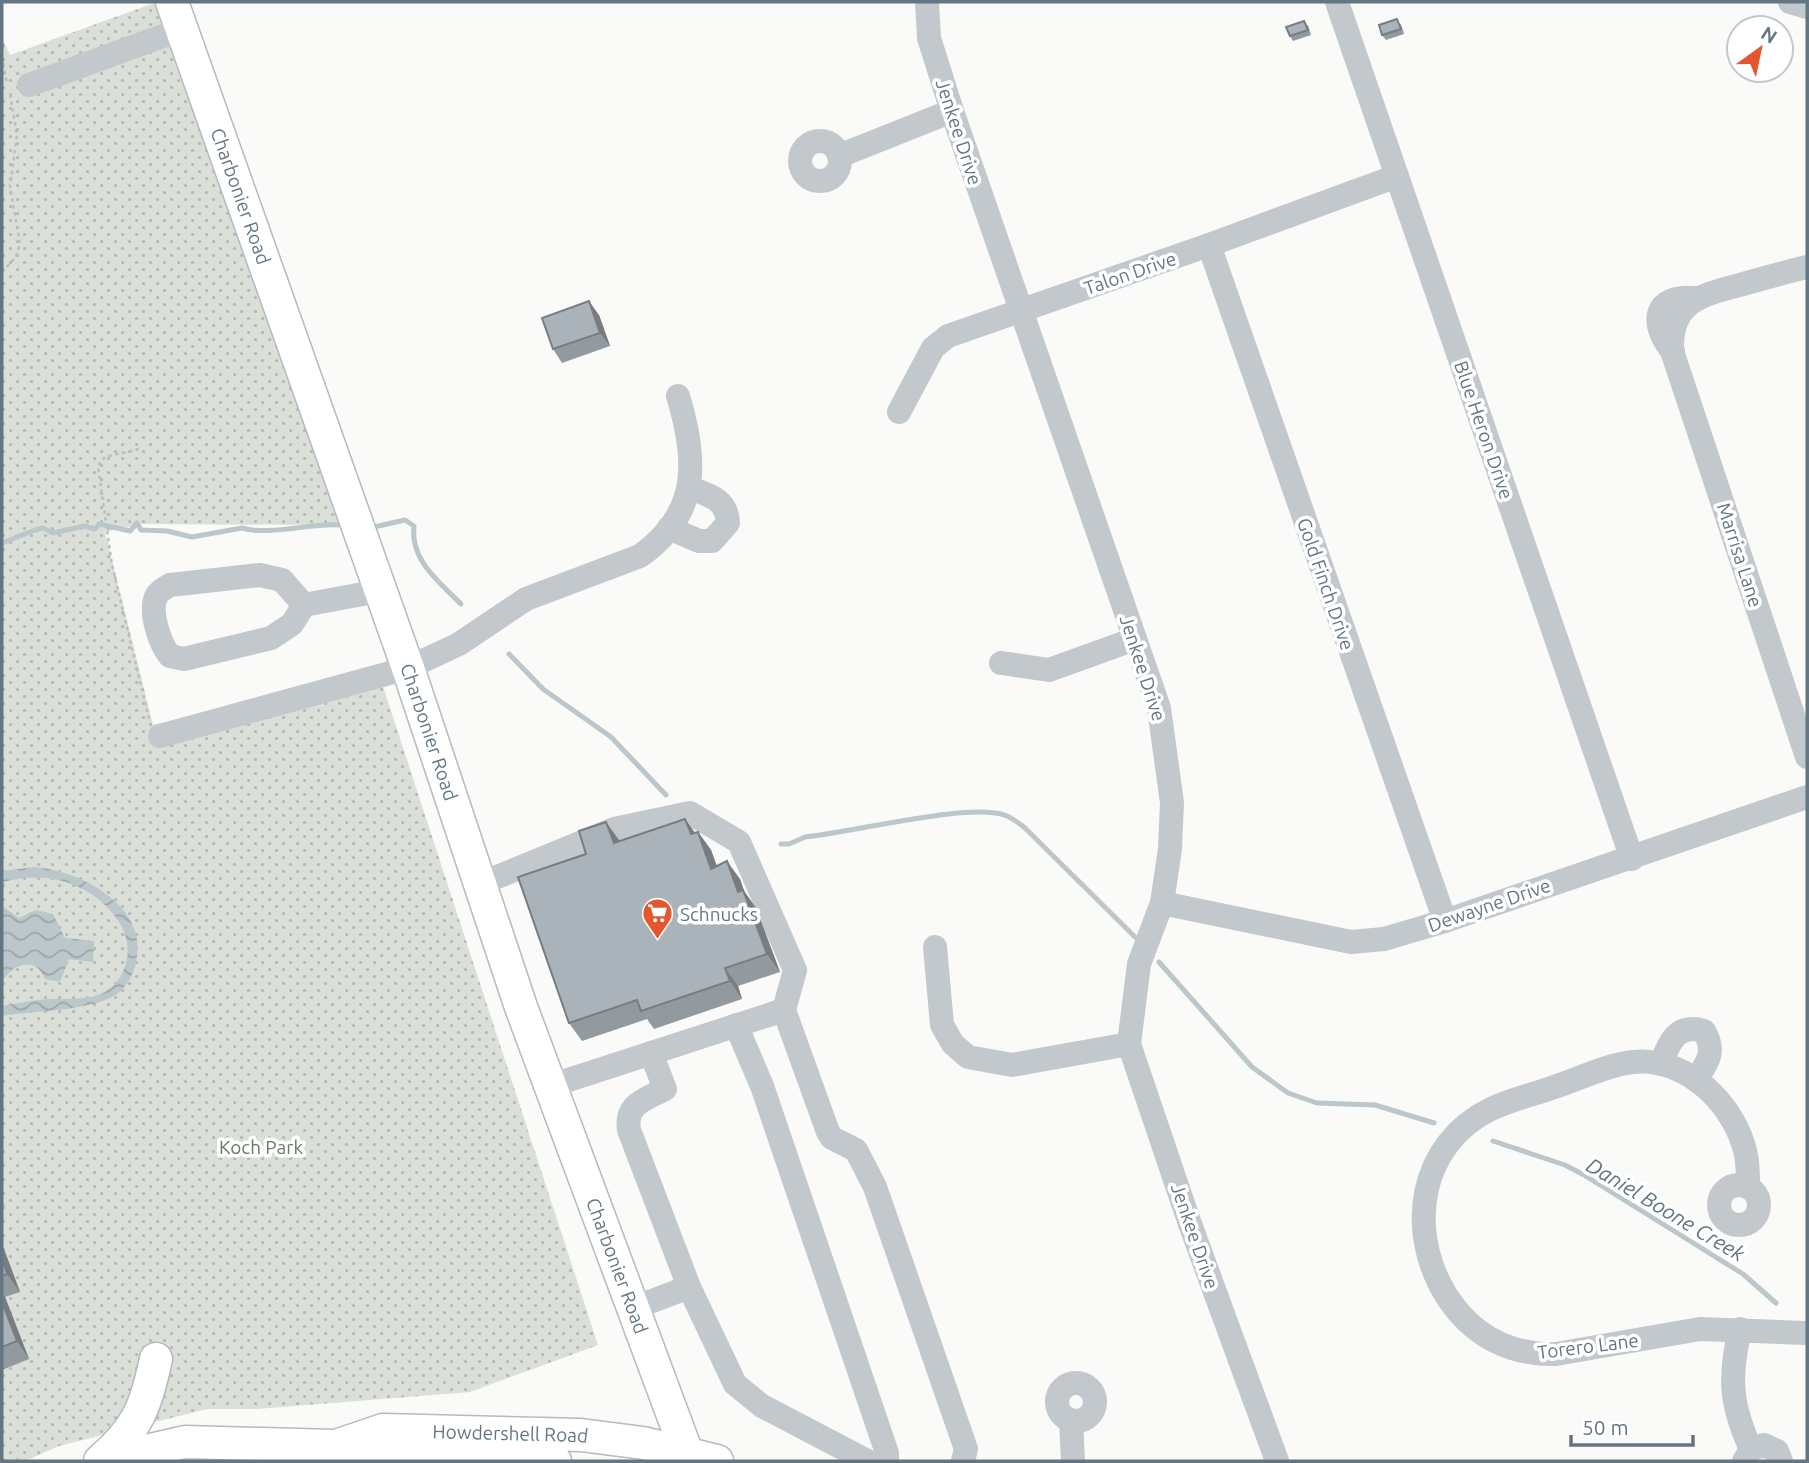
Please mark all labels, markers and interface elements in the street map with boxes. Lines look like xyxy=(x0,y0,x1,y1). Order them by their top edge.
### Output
north arrow xyxy=(1725,14,1795,84)
text: N xyxy=(1757,22,1781,48)
street label: Jenkee Drive xyxy=(932,76,986,188)
street label: Charbonier Road xyxy=(207,125,275,267)
street label: Talon Drive xyxy=(1081,247,1179,299)
street label: Blue Heron Drive xyxy=(1450,358,1518,502)
street label: Marrisa Lane xyxy=(1713,500,1767,610)
street label: Gold Finch Drive xyxy=(1293,515,1359,653)
street label: Jenkee Drive xyxy=(1116,612,1170,724)
street label: Charbonier Road xyxy=(396,661,462,803)
street label: Dewayne Drive xyxy=(1425,874,1553,936)
supermarket icon: Schnucks xyxy=(640,897,674,941)
place label: Schnucks xyxy=(680,903,758,925)
park label: Koch Park xyxy=(219,1136,304,1158)
water label: Daniel Boone Creek xyxy=(1583,1152,1750,1266)
street label: Jenkee Drive xyxy=(1167,1180,1223,1292)
street label: Charbonier Road xyxy=(582,1195,653,1337)
street label: Torero Lane xyxy=(1536,1329,1640,1363)
scale bar xyxy=(1571,1404,1694,1448)
text: 50 m xyxy=(1582,1415,1629,1439)
street label: Howdershell Road xyxy=(432,1420,589,1447)

